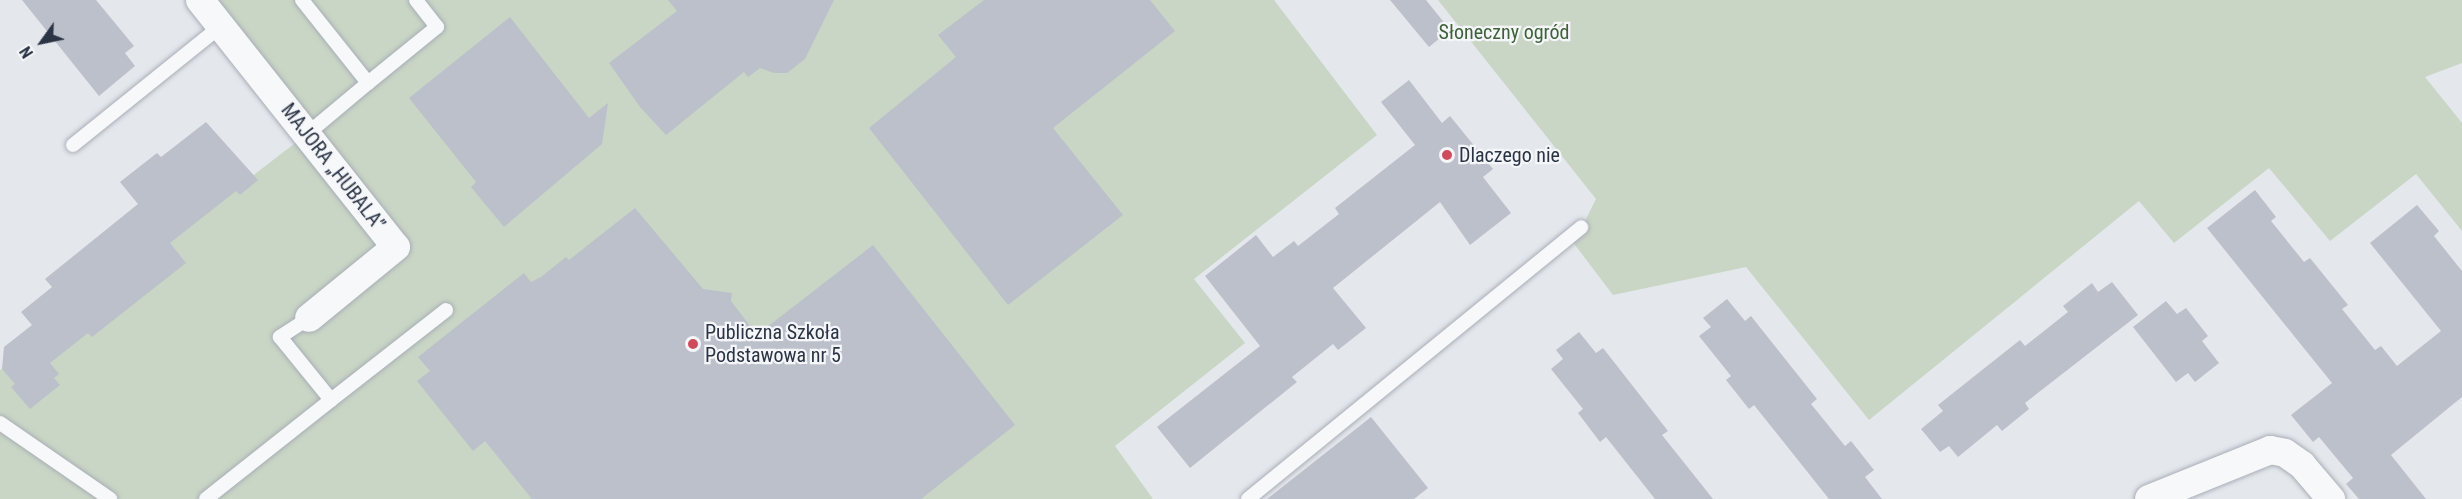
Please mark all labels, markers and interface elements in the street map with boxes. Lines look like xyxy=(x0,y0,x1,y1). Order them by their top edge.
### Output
north arrow xyxy=(12,12,72,72)
park label: Słoneczny ogród xyxy=(1439,20,1569,44)
text: N xyxy=(16,43,37,61)
street label: MAJORA „HUBALA” xyxy=(276,99,390,235)
place label: Dlaczego nie xyxy=(1459,143,1560,167)
marker: Dlaczego nie xyxy=(1440,148,1454,162)
place label: Publiczna Szkoła Podstawowa nr 5 xyxy=(705,320,841,367)
marker: Publiczna Szkoła Podstawowa nr 5 xyxy=(686,337,700,351)

